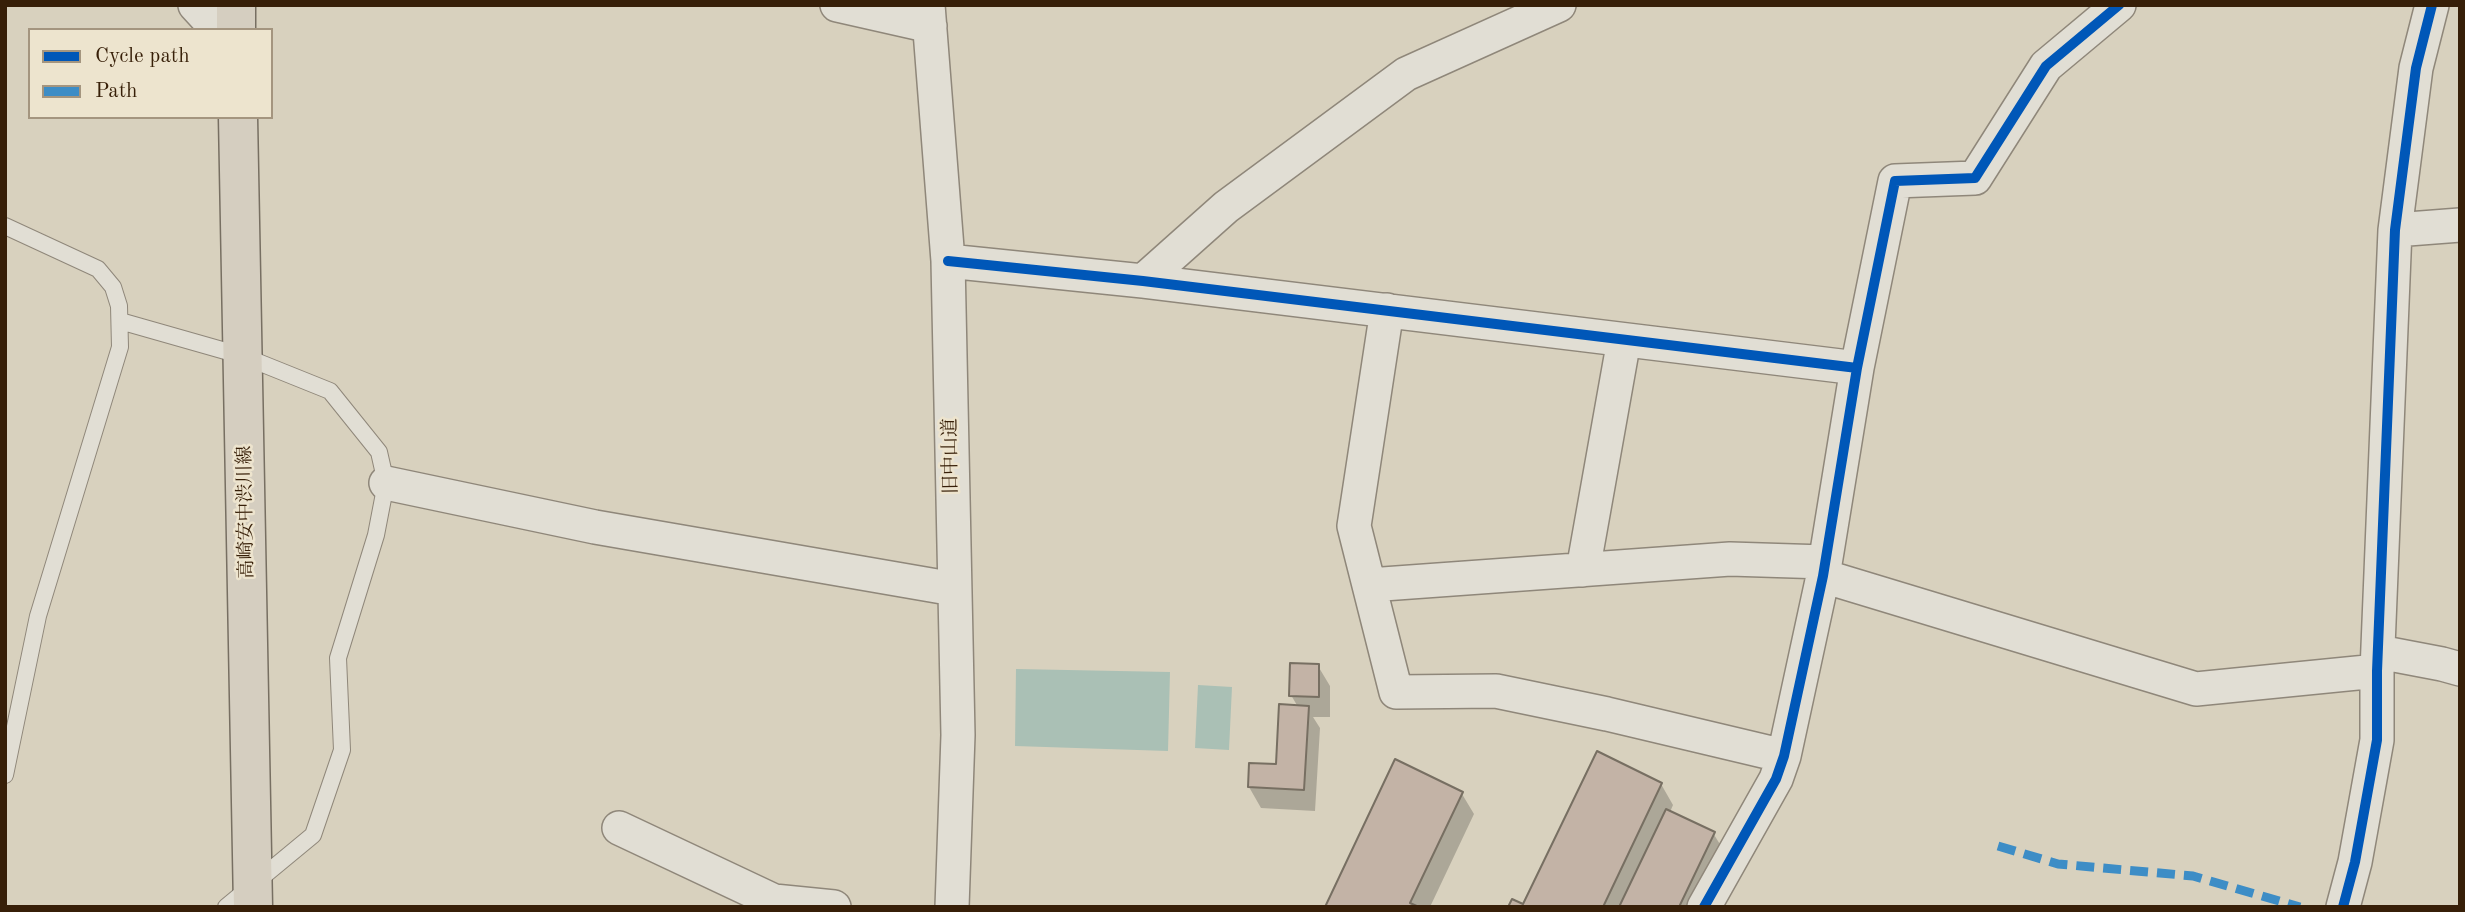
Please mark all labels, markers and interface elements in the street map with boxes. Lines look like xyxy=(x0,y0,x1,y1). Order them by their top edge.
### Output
legend xyxy=(28,28,273,119)
text: Cycle path xyxy=(95,46,190,67)
text: Path xyxy=(95,81,138,102)
street label: 旧中山道 xyxy=(939,418,963,494)
street label: 高崎安中渋川線 xyxy=(233,445,259,579)

